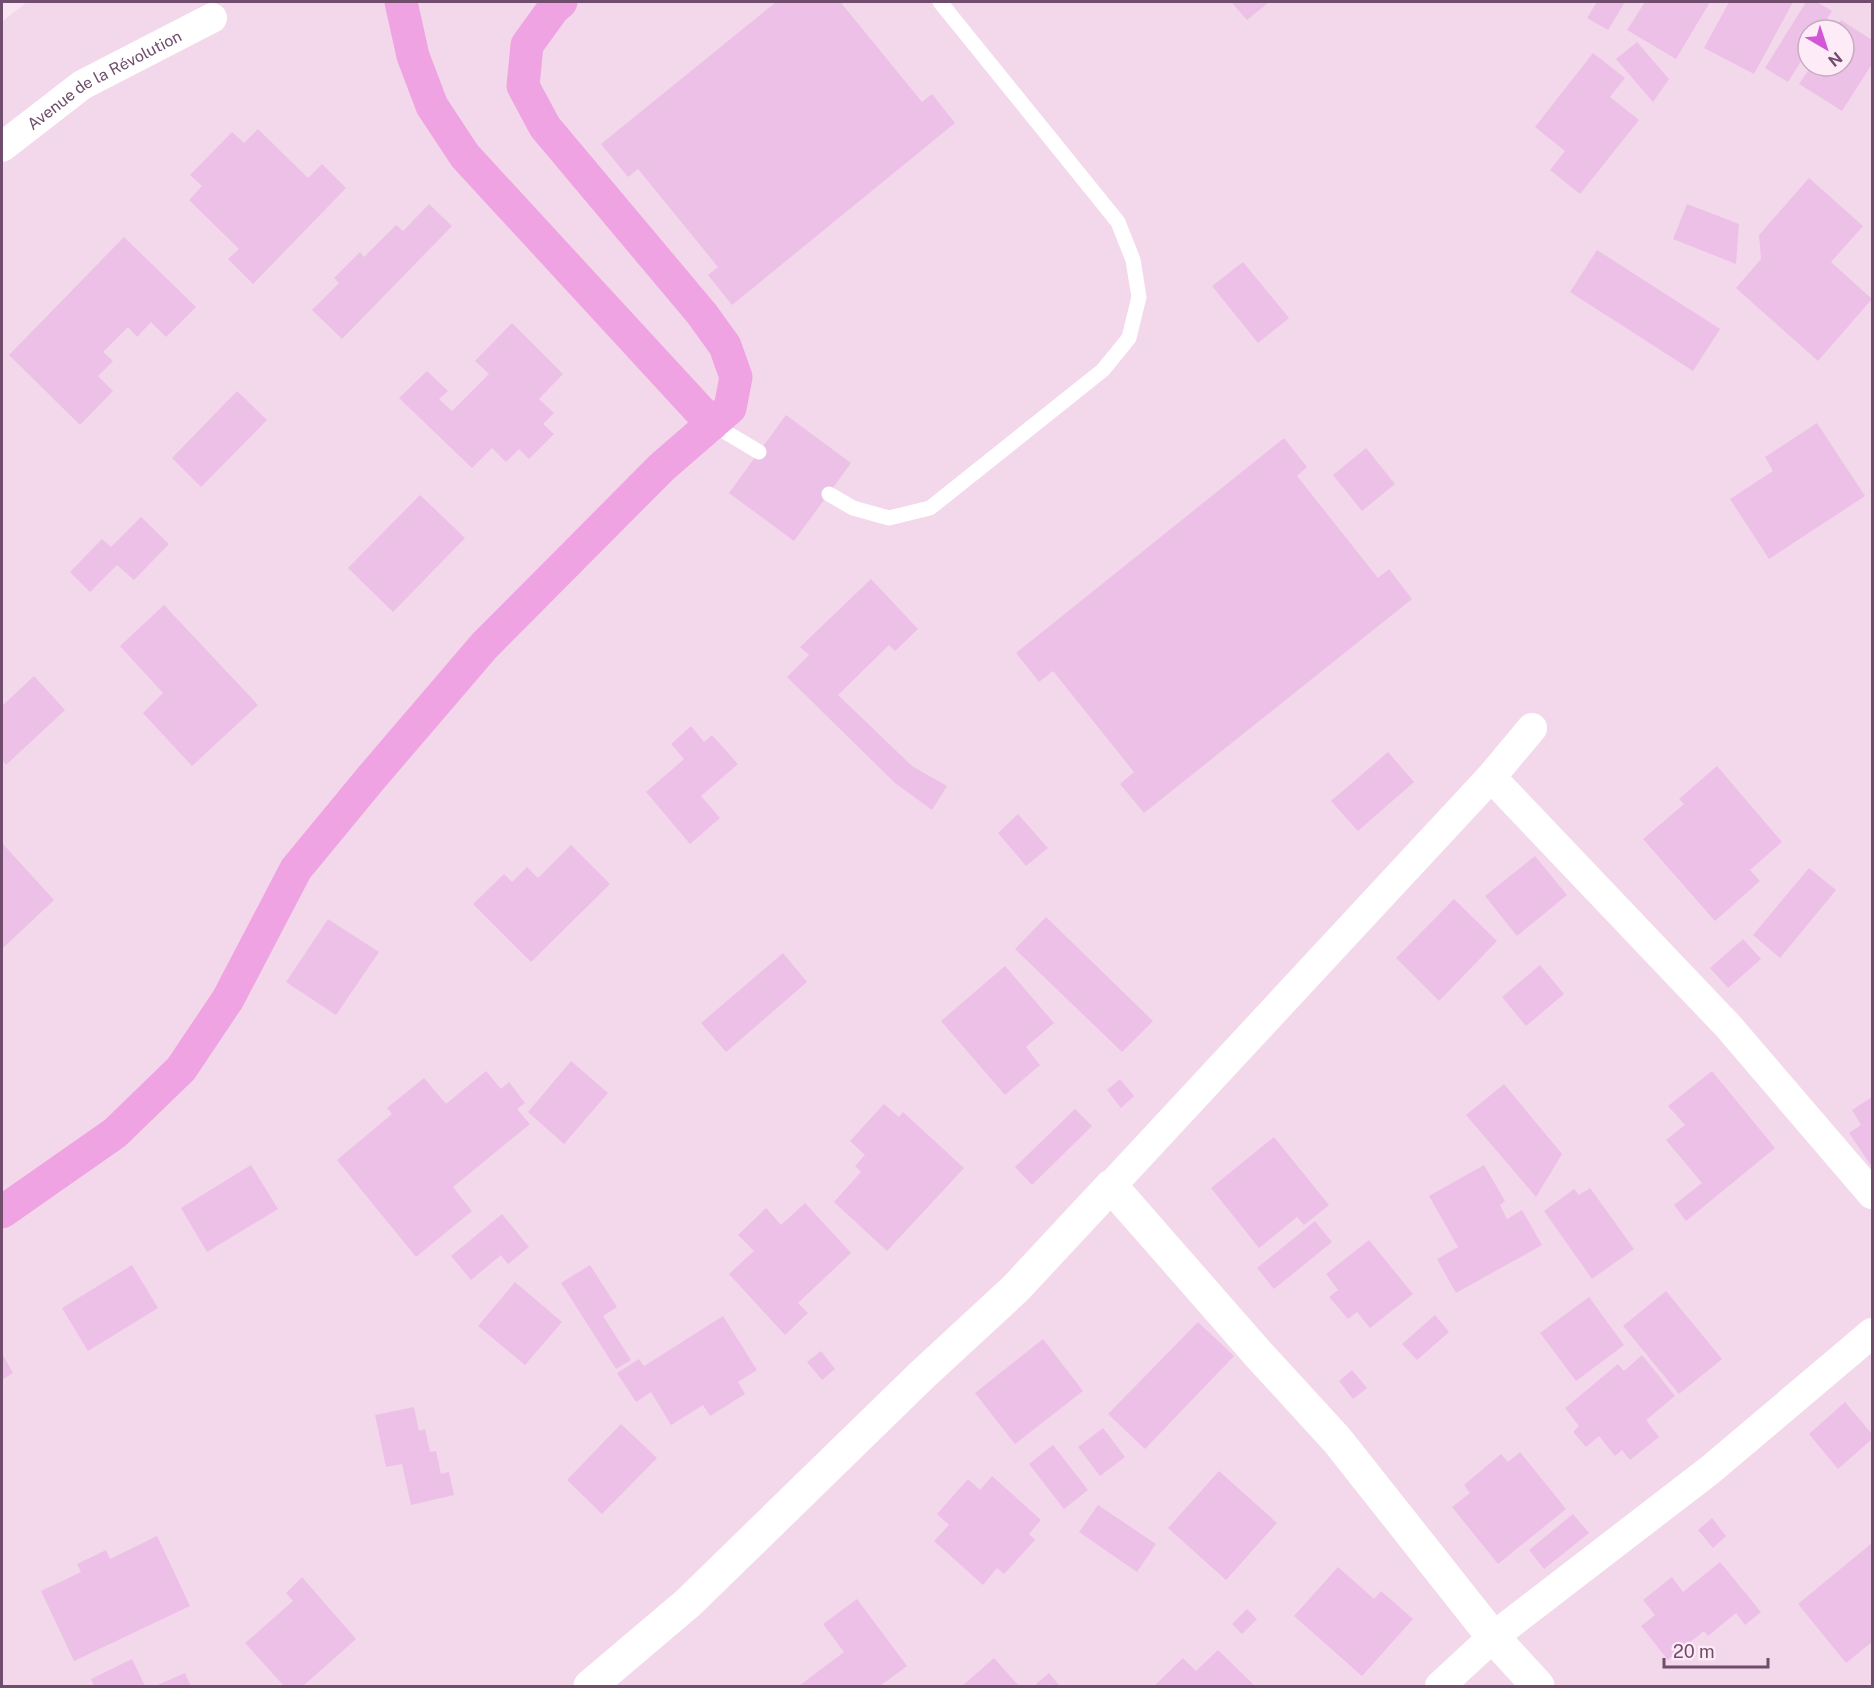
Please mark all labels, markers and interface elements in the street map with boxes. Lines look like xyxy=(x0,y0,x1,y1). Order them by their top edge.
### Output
north arrow xyxy=(1796,18,1856,78)
street label: Avenue de la Révolution xyxy=(24,26,185,134)
text: N xyxy=(1824,48,1846,71)
scale bar xyxy=(1664,1631,1768,1669)
text: 20 m xyxy=(1673,1641,1715,1662)

